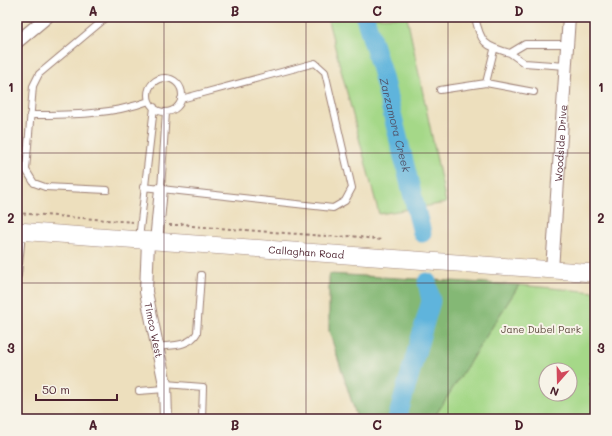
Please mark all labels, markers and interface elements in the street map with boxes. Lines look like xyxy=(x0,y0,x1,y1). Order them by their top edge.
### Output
text: A xyxy=(88,2,98,19)
text: B xyxy=(231,2,240,19)
text: C xyxy=(372,2,382,19)
text: D xyxy=(514,2,524,19)
water label: Zarzamora Creek xyxy=(376,76,415,174)
text: 1 xyxy=(8,78,14,95)
text: 1 xyxy=(598,78,604,95)
street label: Woodside Drive xyxy=(551,104,570,182)
text: 2 xyxy=(7,209,15,226)
text: 2 xyxy=(597,209,605,226)
street label: Callaghan Road xyxy=(268,242,345,262)
street label: Timco West xyxy=(141,301,166,359)
park label: Jane Dubel Park xyxy=(501,322,581,336)
text: 3 xyxy=(7,339,15,356)
text: 3 xyxy=(597,339,605,356)
north arrow xyxy=(538,362,578,402)
scale bar xyxy=(36,376,117,402)
text: 50 m xyxy=(42,381,70,397)
text: N xyxy=(548,383,561,400)
text: A xyxy=(88,416,98,433)
text: B xyxy=(231,416,240,433)
text: C xyxy=(372,416,382,433)
text: D xyxy=(514,416,524,433)

